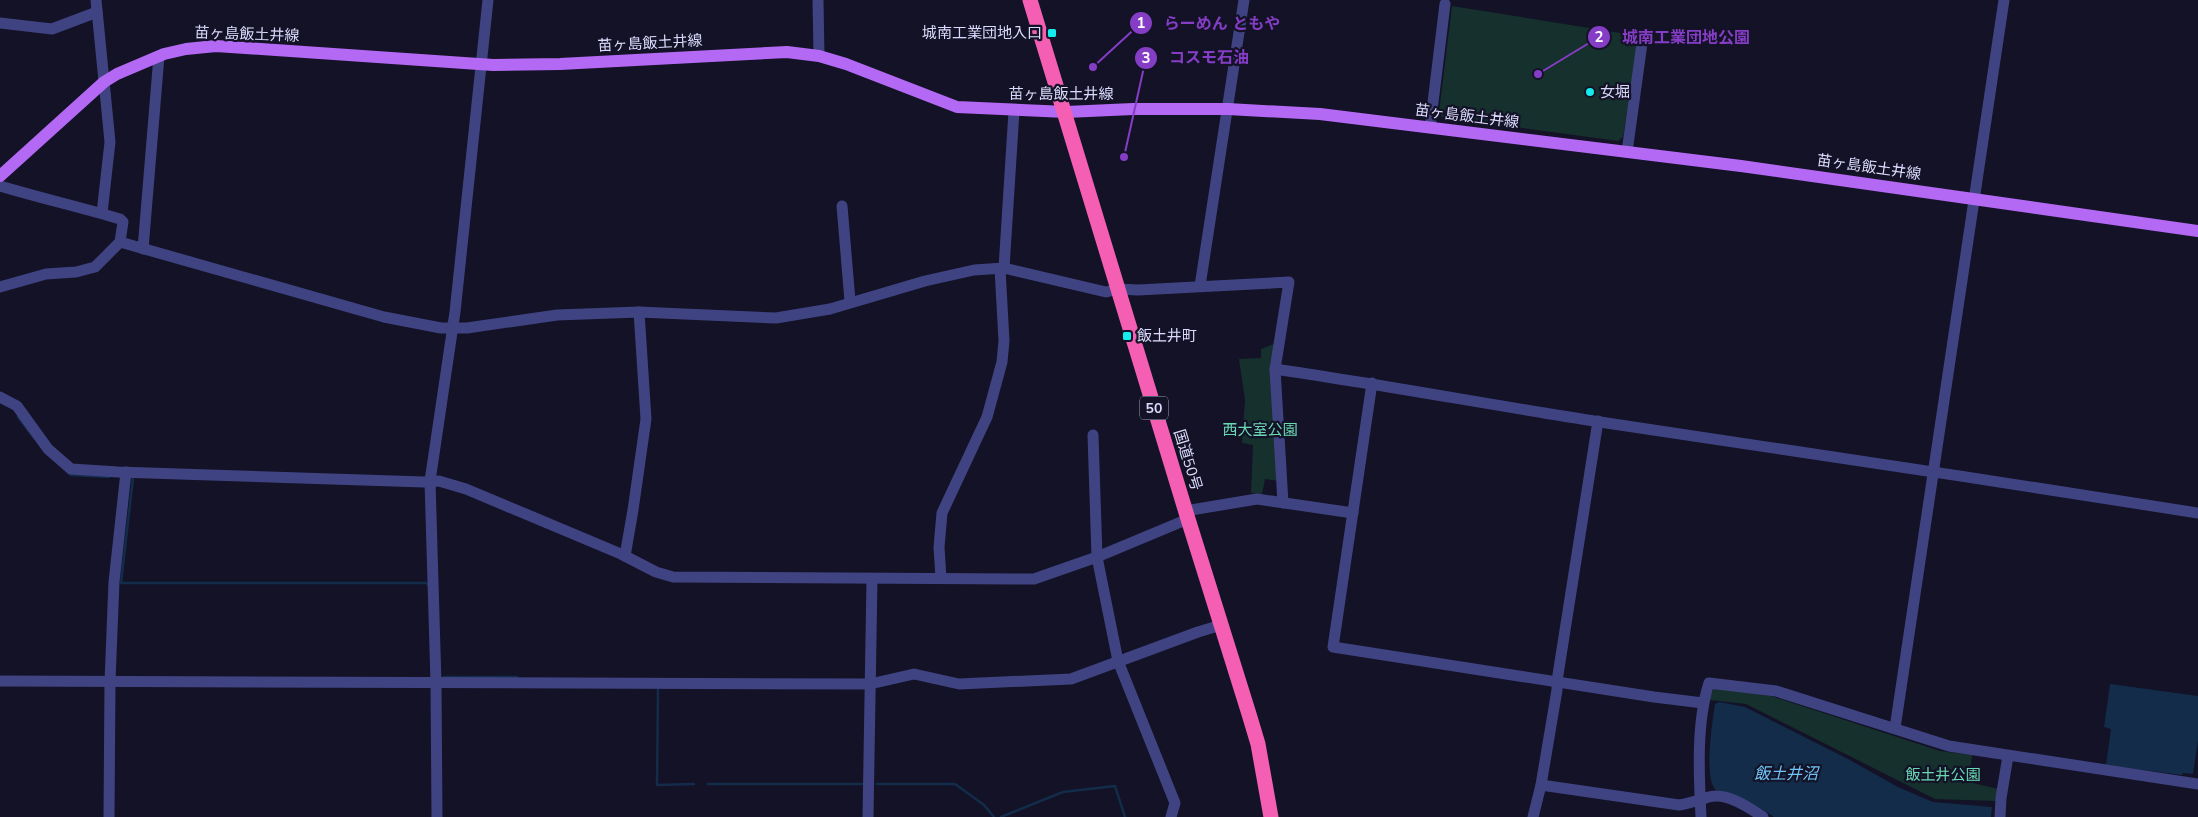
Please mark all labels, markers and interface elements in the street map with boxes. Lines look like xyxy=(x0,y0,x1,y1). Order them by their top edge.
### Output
callout: らーめん ともや xyxy=(1129,8,1290,39)
text: 1 xyxy=(1136,13,1146,33)
text: らーめん ともや xyxy=(1164,13,1280,35)
street label: 苗ヶ島飯土井線 xyxy=(194,22,300,46)
callout: 城南工業団地公園 xyxy=(1587,22,1760,53)
place label: 城南工業団地入口 xyxy=(922,23,1042,43)
marker: 城南工業団地入口 xyxy=(1046,27,1058,39)
text: 2 xyxy=(1594,27,1604,47)
text: 城南工業団地公園 xyxy=(1622,27,1750,49)
street label: 苗ヶ島飯土井線 xyxy=(597,30,703,56)
callout: コスモ石油 xyxy=(1134,42,1259,73)
text: コスモ石油 xyxy=(1169,47,1249,69)
text: 3 xyxy=(1141,48,1151,68)
place label: 女堀 xyxy=(1600,82,1630,102)
street label: 苗ヶ島飯土井線 xyxy=(1008,84,1114,104)
marker: 女堀 xyxy=(1584,86,1596,98)
street label: 苗ヶ島飯土井線 xyxy=(1414,100,1520,132)
street label: 苗ヶ島飯土井線 xyxy=(1816,150,1922,184)
place label: 飯土井町 xyxy=(1137,326,1197,346)
marker: 飯土井町 xyxy=(1121,330,1133,342)
road number: 50 xyxy=(1140,396,1168,419)
park label: 西大室公園 xyxy=(1222,420,1298,440)
street label: 国道50号 xyxy=(1169,427,1207,493)
water label: 飯土井沼 xyxy=(1754,763,1820,785)
park label: 飯土井公園 xyxy=(1905,765,1981,785)

